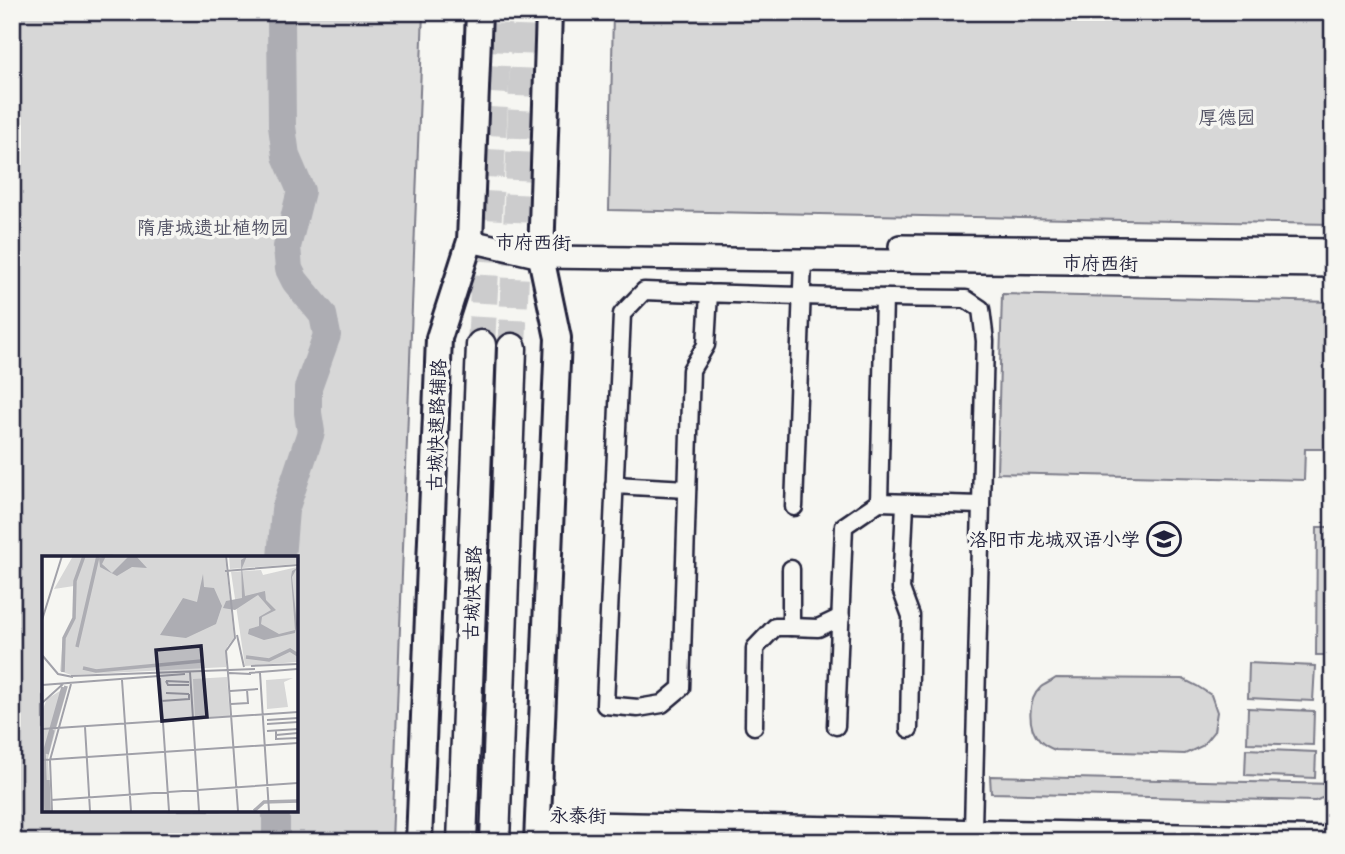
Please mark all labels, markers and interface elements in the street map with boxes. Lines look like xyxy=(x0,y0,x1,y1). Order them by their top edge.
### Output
park label: 厚德园 xyxy=(1198,104,1256,130)
park label: 隋唐城遗址植物园 xyxy=(137,214,289,240)
street label: 市府西街 xyxy=(495,228,571,256)
street label: 市府西街 xyxy=(1062,249,1138,277)
street label: 古城快速路辅路 xyxy=(421,358,451,492)
school or university icon: 洛阳市龙城双语小学 xyxy=(1145,520,1183,558)
place label: 洛阳市龙城双语小学 xyxy=(969,526,1140,552)
street label: 古城快速路 xyxy=(457,545,487,641)
inset map xyxy=(42,556,298,812)
street label: 永泰街 xyxy=(549,802,607,828)

